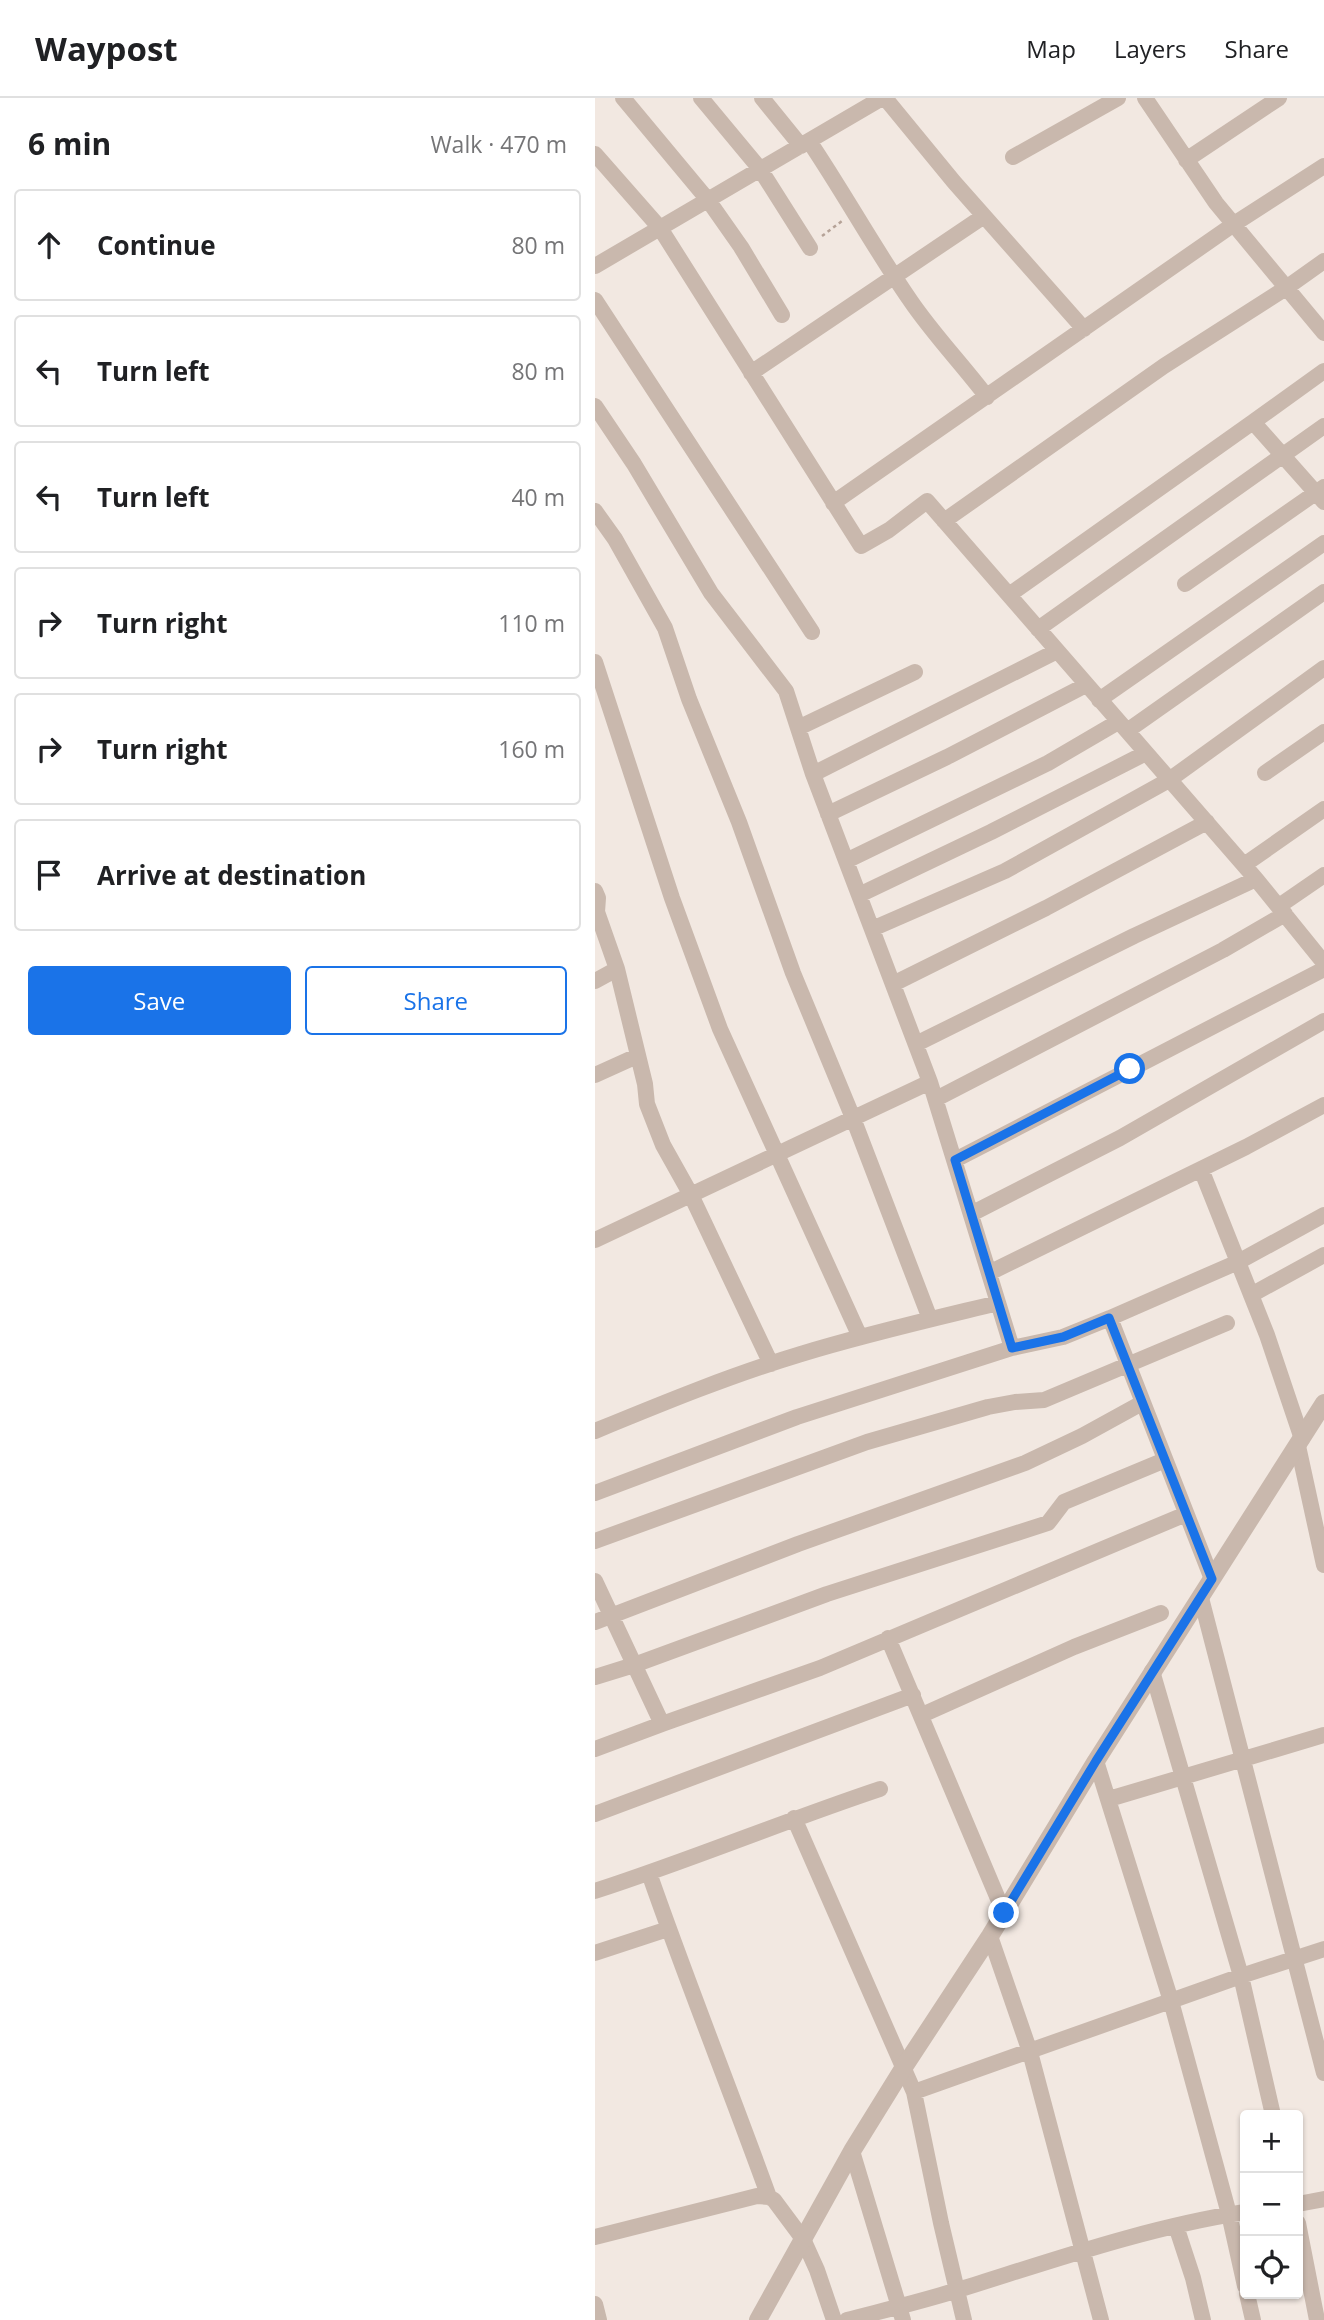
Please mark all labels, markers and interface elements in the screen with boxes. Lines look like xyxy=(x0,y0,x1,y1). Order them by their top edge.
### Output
text: Waypost xyxy=(35,26,178,71)
text: Map xyxy=(1026,32,1076,65)
text: Layers xyxy=(1114,32,1187,65)
text: Share xyxy=(1225,32,1289,65)
text: 6 min xyxy=(28,123,111,164)
text: Walk · 470 m xyxy=(430,128,567,160)
icon: ahead xyxy=(30,226,68,264)
text: Continue xyxy=(97,227,216,263)
text: 80 m xyxy=(511,229,565,261)
icon: left xyxy=(30,352,68,390)
text: Turn left xyxy=(97,353,209,389)
text: 80 m xyxy=(511,355,565,387)
icon: left xyxy=(30,478,68,516)
text: Turn left xyxy=(97,479,209,515)
text: 40 m xyxy=(511,481,565,513)
icon: right xyxy=(30,604,68,642)
text: Turn right xyxy=(97,605,228,641)
text: 110 m xyxy=(498,607,565,639)
icon: right xyxy=(30,730,68,768)
text: Turn right xyxy=(97,731,228,767)
text: 160 m xyxy=(498,733,565,765)
icon: arrive xyxy=(30,856,68,894)
text: Arrive at destination xyxy=(97,857,366,893)
button: Save xyxy=(28,966,291,1035)
button: Share xyxy=(305,966,567,1035)
route start xyxy=(1114,1053,1145,1084)
route end xyxy=(988,1897,1019,1928)
map controls xyxy=(1240,2110,1303,2299)
button: + xyxy=(1240,2110,1303,2173)
button: − xyxy=(1240,2173,1303,2236)
button: locate xyxy=(1240,2236,1303,2299)

